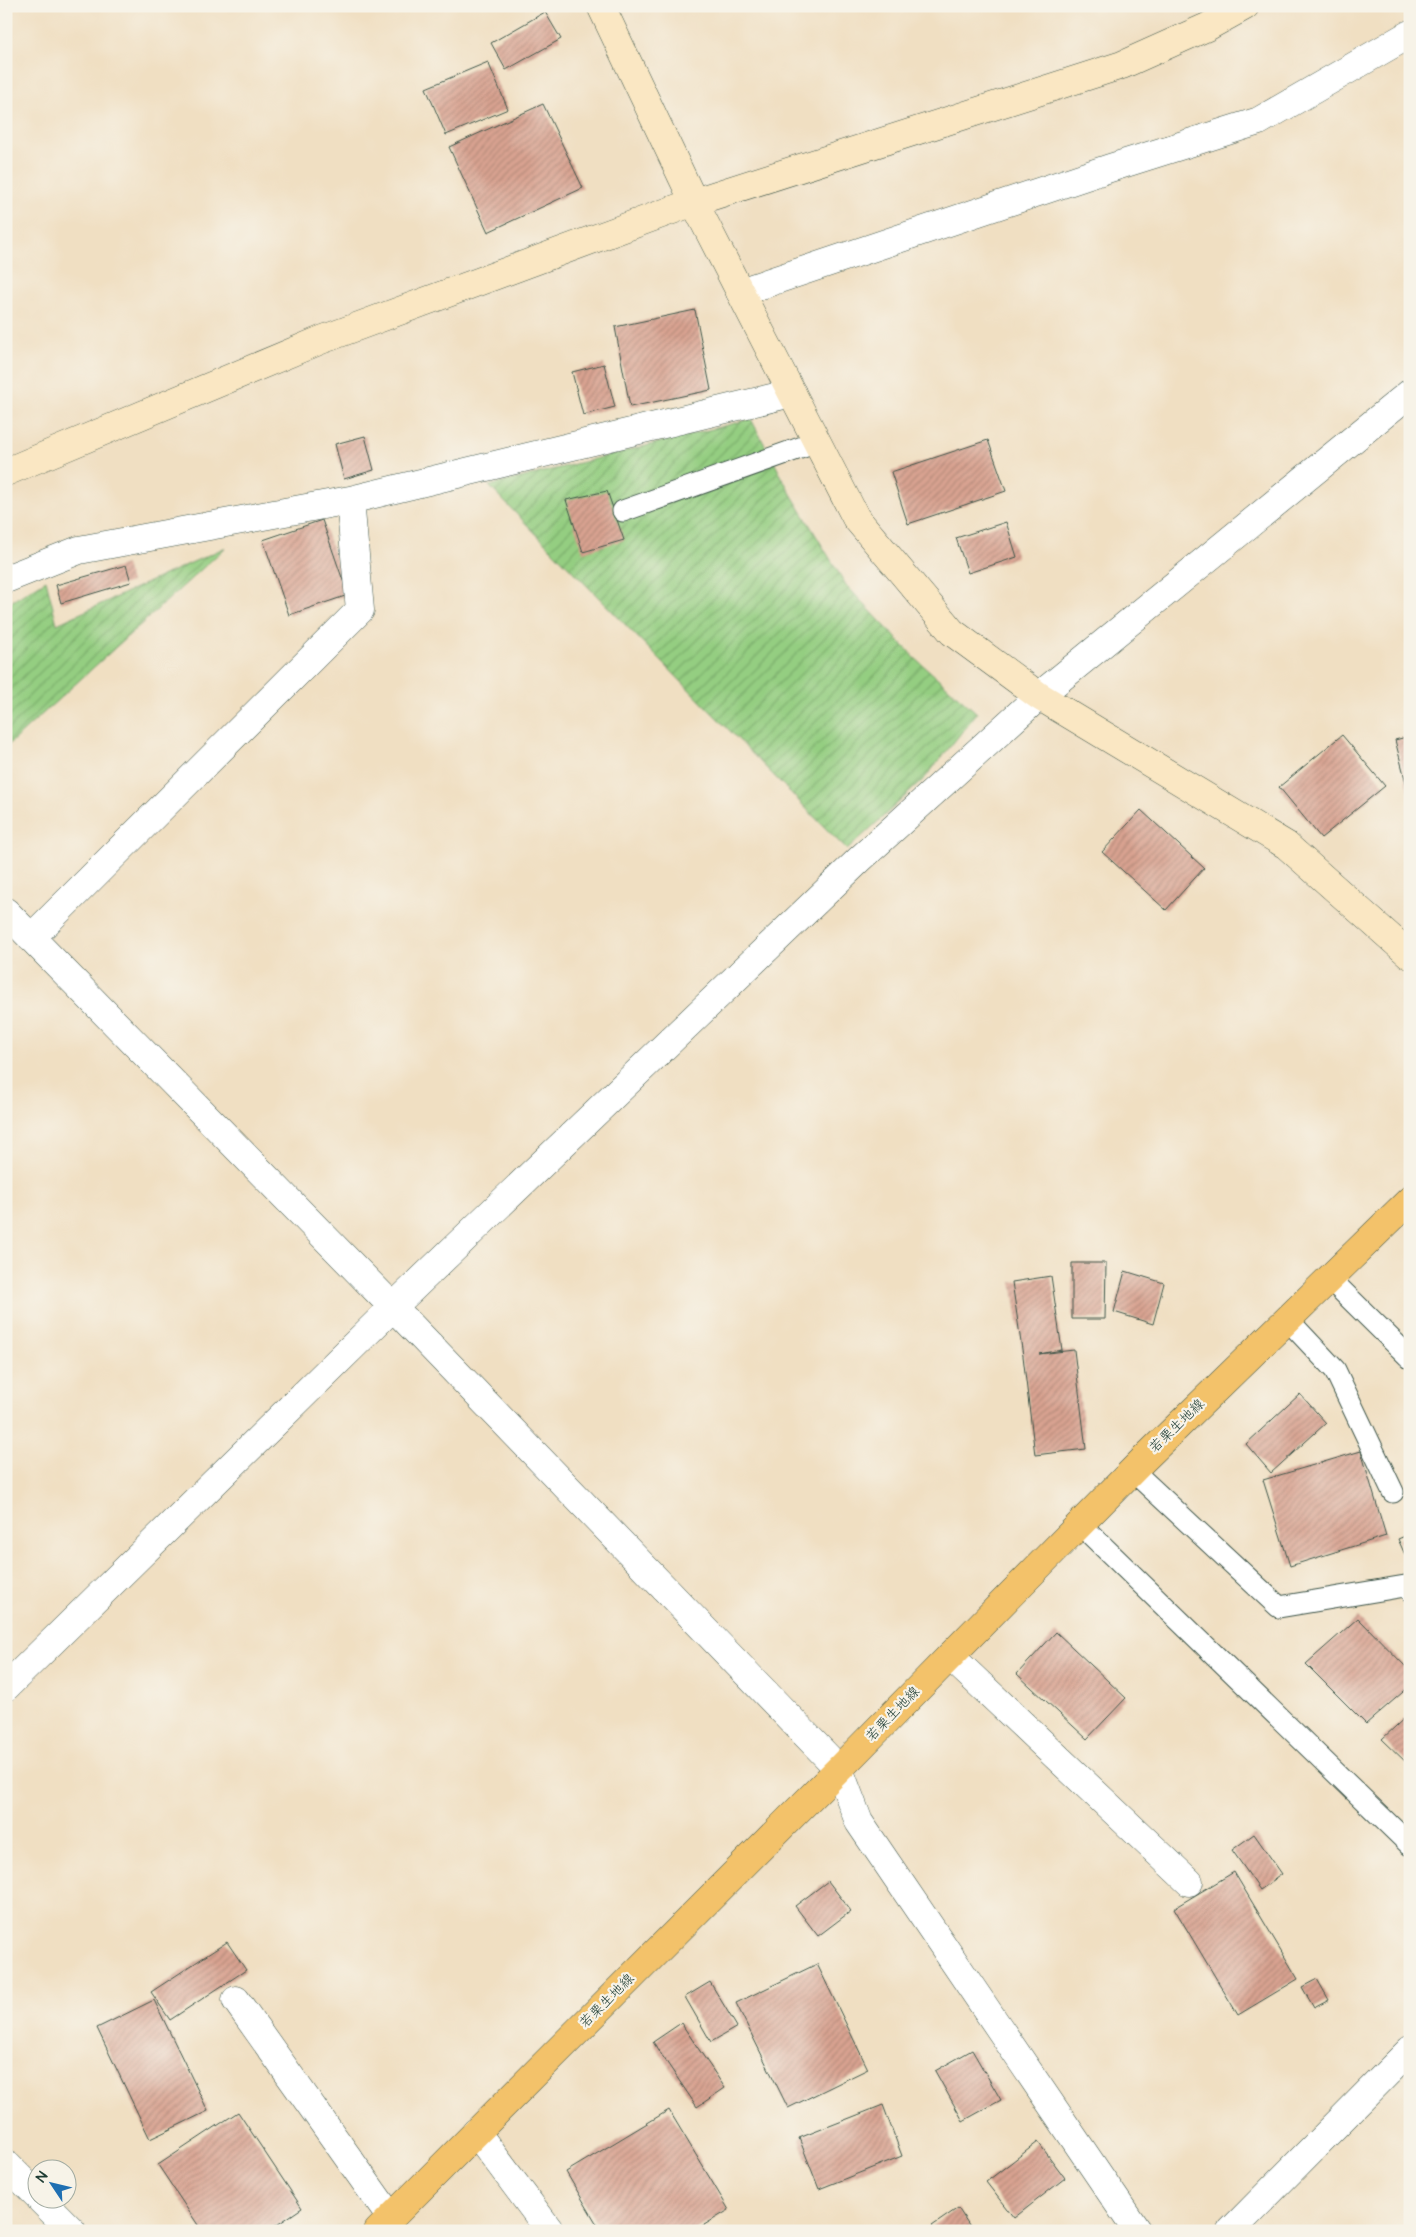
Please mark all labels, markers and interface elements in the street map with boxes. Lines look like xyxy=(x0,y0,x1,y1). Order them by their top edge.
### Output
street label: 若栗生地線 xyxy=(1145,1394,1209,1458)
street label: 若栗生地線 xyxy=(861,1682,925,1746)
street label: 若栗生地線 xyxy=(575,1969,639,2033)
north arrow xyxy=(28,2160,78,2210)
text: N xyxy=(31,2168,53,2186)

